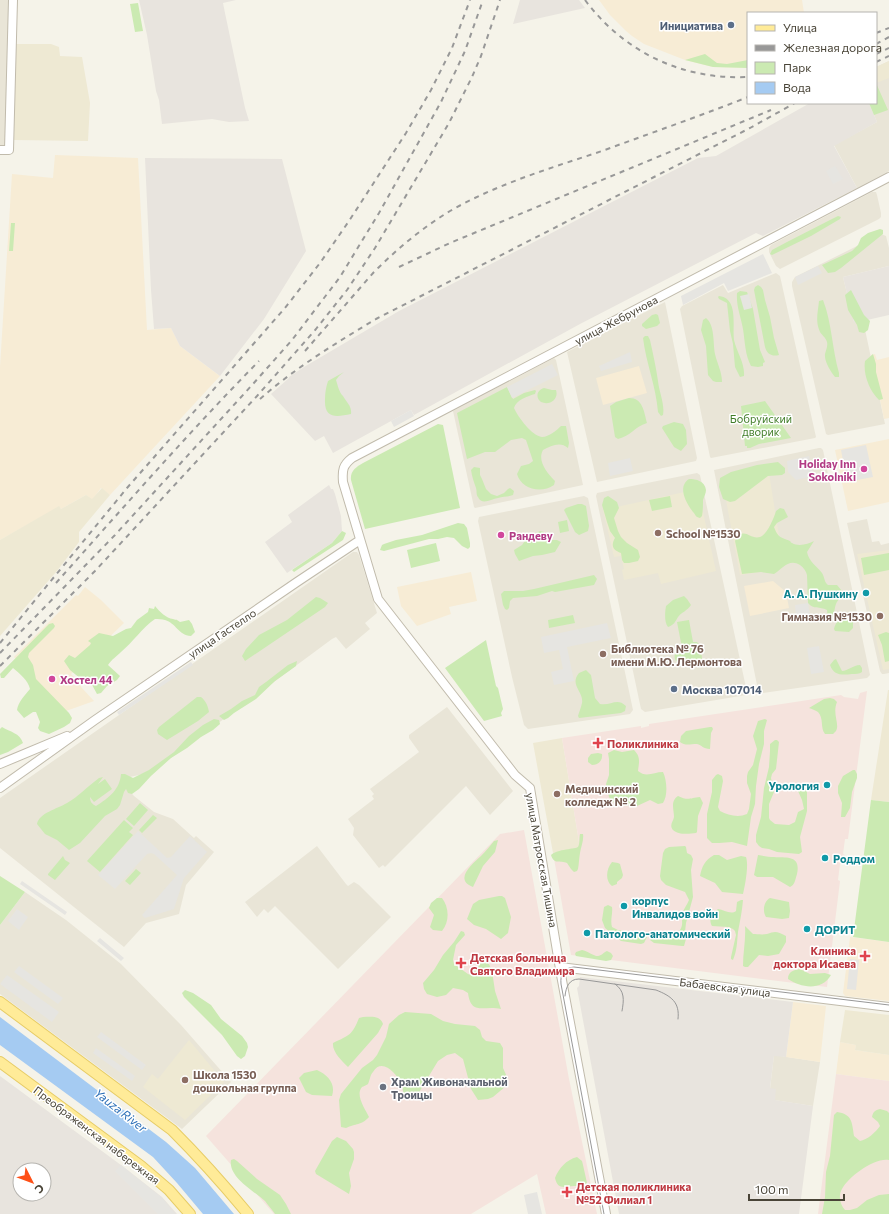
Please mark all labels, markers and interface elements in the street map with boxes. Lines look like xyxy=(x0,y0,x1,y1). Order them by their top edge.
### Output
legend xyxy=(747,12,877,104)
place label: Инициатива xyxy=(660,19,723,32)
marker: Инициатива xyxy=(726,20,736,30)
text: Улица xyxy=(783,20,817,34)
text: Железная дорога xyxy=(783,40,882,54)
text: Парк xyxy=(783,60,812,74)
text: Вода xyxy=(783,80,811,94)
street label: улица Жебрунова xyxy=(572,293,660,347)
park label: Бобруйский дворик xyxy=(730,412,792,438)
place label: Holiday Inn Sokolniki xyxy=(799,457,856,483)
marker: Holiday Inn Sokolniki xyxy=(859,464,869,474)
place label: School №1530 xyxy=(666,527,741,540)
marker: School №1530 xyxy=(653,528,663,538)
place label: Рандеву xyxy=(509,529,553,542)
marker: Рандеву xyxy=(496,530,506,540)
place label: А. А. Пушкину xyxy=(784,587,858,600)
marker: А. А. Пушкину xyxy=(861,588,871,598)
street label: улица Гастелло xyxy=(186,605,259,660)
place label: Гимназия №1530 xyxy=(782,610,872,623)
marker: Гимназия №1530 xyxy=(875,611,885,621)
place label: Библиотека № 76 имени М.Ю. Лермонтова xyxy=(611,642,742,668)
marker: Библиотека № 76 имени М.Ю. Лермонтова xyxy=(598,649,608,659)
place label: Хостел 44 xyxy=(60,673,113,686)
marker: Хостел 44 xyxy=(47,674,57,684)
place label: Москва 107014 xyxy=(682,683,762,696)
marker: Москва 107014 xyxy=(669,684,679,694)
marker: Поликлиника xyxy=(592,737,604,749)
place label: Поликлиника xyxy=(607,737,679,750)
place label: Урология xyxy=(769,779,819,792)
marker: Урология xyxy=(822,780,832,790)
place label: Медицинский колледж № 2 xyxy=(565,782,638,808)
marker: Медицинский колледж № 2 xyxy=(552,789,562,799)
street label: улица Матросская Тишина xyxy=(524,792,560,928)
place label: Роддом xyxy=(833,852,875,865)
marker: Роддом xyxy=(820,853,830,863)
place label: корпус Инвалидов войн xyxy=(632,894,718,920)
marker: корпус Инвалидов войн xyxy=(619,901,629,911)
place label: ДОРИТ xyxy=(815,923,855,936)
marker: ДОРИТ xyxy=(802,924,812,934)
place label: Патолого-анатомический xyxy=(595,927,730,940)
marker: Патолого-анатомический xyxy=(582,928,592,938)
place label: Клиника доктора Исаева xyxy=(773,944,856,970)
marker: Клиника доктора Исаева xyxy=(859,950,871,962)
place label: Детская больница Святого Владимира xyxy=(470,951,575,977)
marker: Детская больница Святого Владимира xyxy=(455,957,467,969)
street label: Бабаевская улица xyxy=(679,975,771,999)
place label: Школа 1530 дошкольная группа xyxy=(193,1068,297,1094)
marker: Школа 1530 дошкольная группа xyxy=(180,1075,190,1085)
place label: Храм Живоначальной Троицы xyxy=(391,1075,508,1101)
marker: Храм Живоначальной Троицы xyxy=(378,1082,388,1092)
street label: Преображенская набережная xyxy=(31,1083,163,1187)
water label: Yauza River xyxy=(92,1085,151,1135)
north arrow xyxy=(12,1162,52,1202)
scale bar xyxy=(749,1176,844,1202)
place label: Детская поликлиника №52 Филиал 1 xyxy=(576,1180,692,1206)
text: С xyxy=(32,1182,47,1197)
text: 100 m xyxy=(755,1182,789,1196)
marker: Детская поликлиника №52 Филиал 1 xyxy=(561,1186,573,1198)

